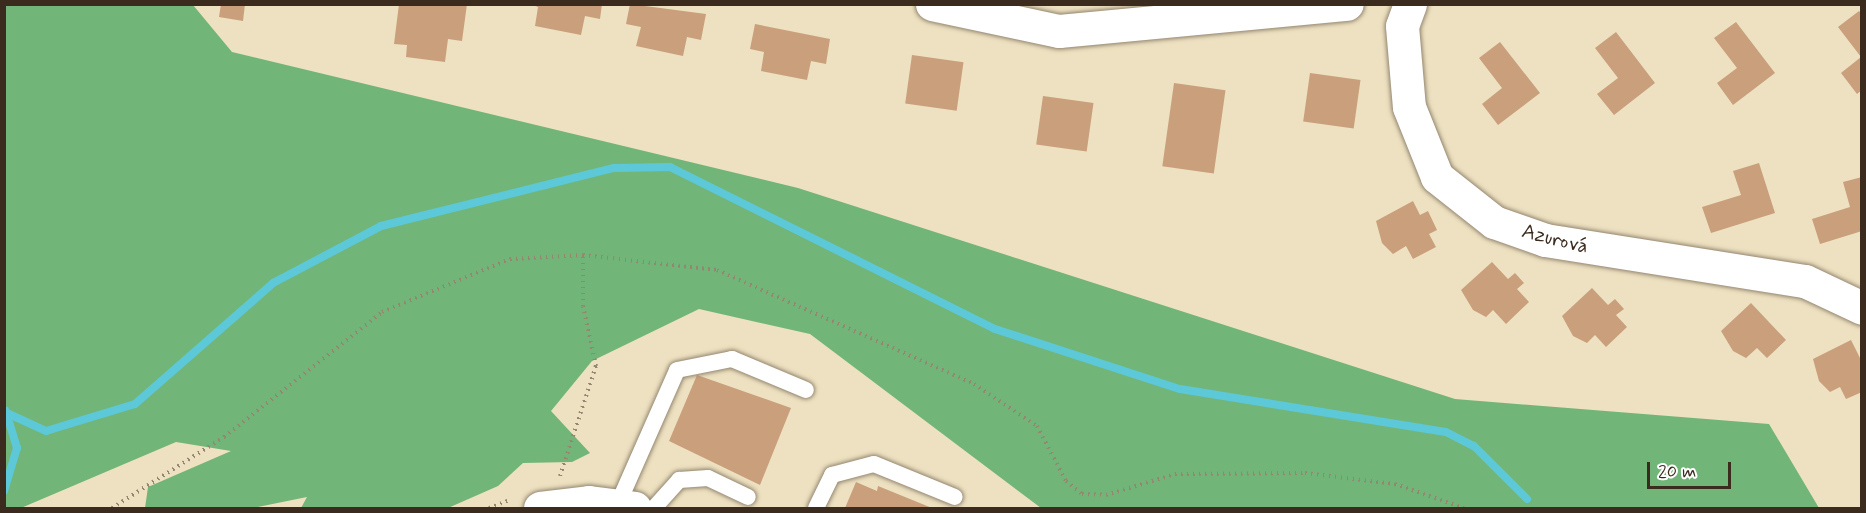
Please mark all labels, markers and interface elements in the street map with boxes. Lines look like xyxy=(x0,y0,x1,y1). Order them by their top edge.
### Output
street label: Azurová xyxy=(1519,219,1591,259)
scale bar xyxy=(1650,450,1734,488)
text: 20 m xyxy=(1658,460,1696,484)

